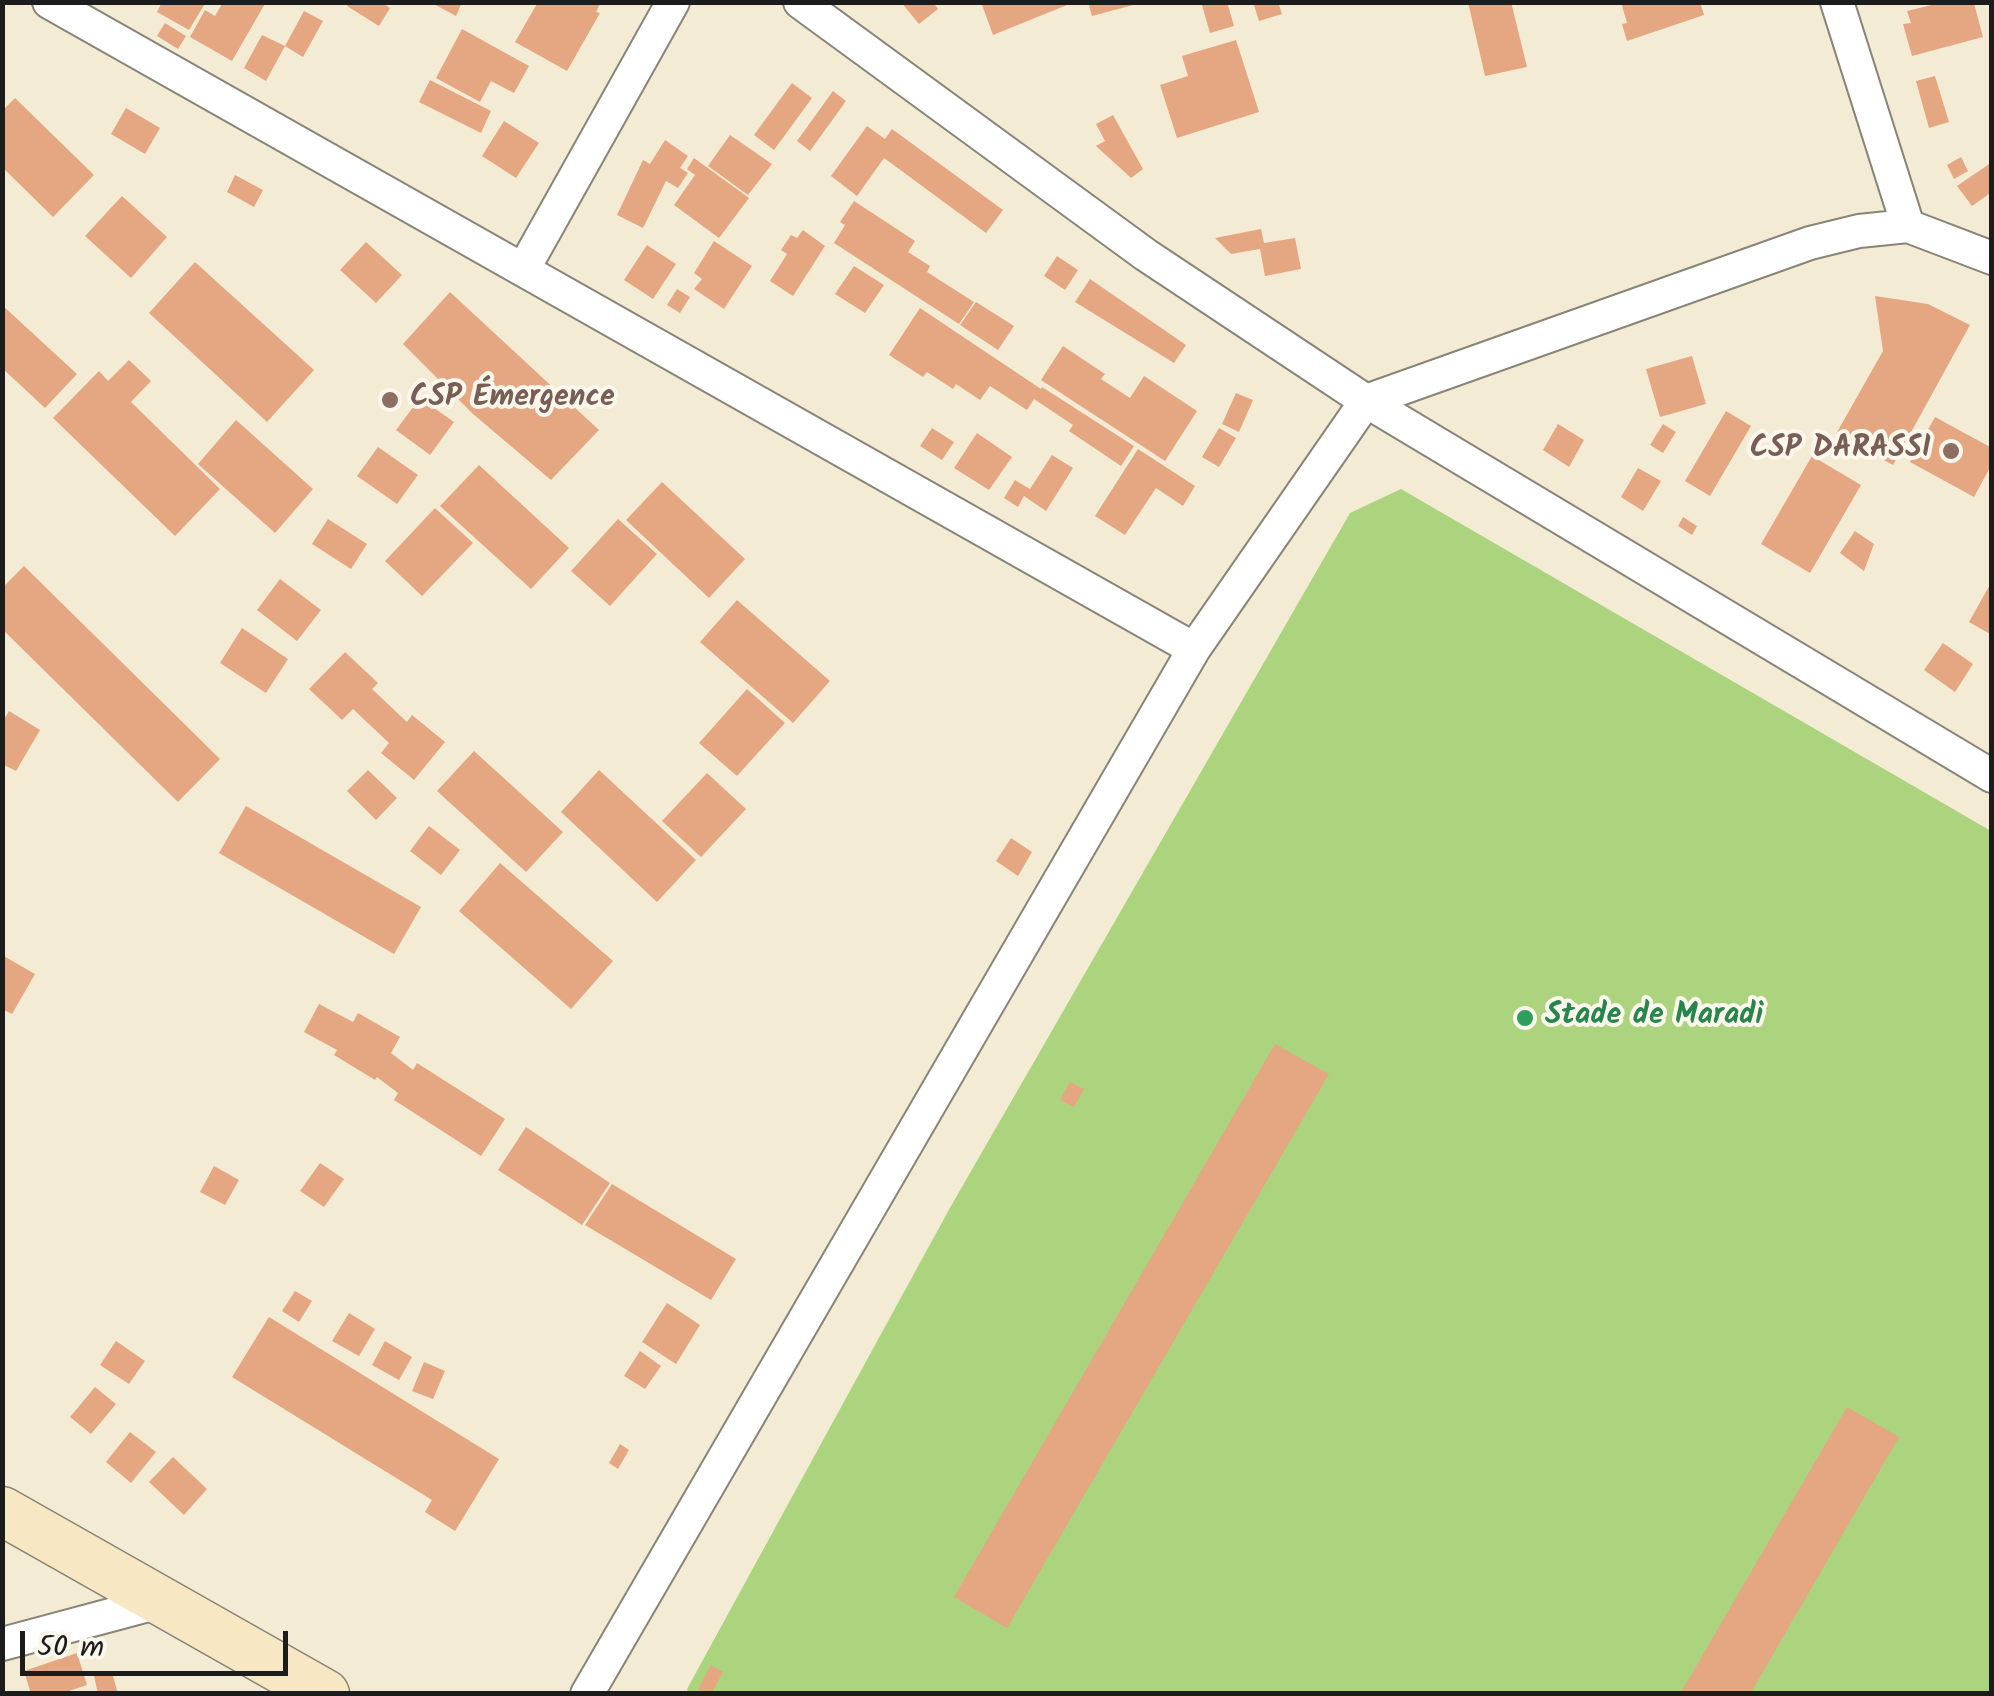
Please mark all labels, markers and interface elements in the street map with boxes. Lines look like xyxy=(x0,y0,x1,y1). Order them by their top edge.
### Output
place label: CSP Émergence xyxy=(410,382,615,418)
marker: CSP Émergence xyxy=(379,389,401,411)
place label: CSP DARASSI xyxy=(1750,433,1931,469)
marker: CSP DARASSI xyxy=(1940,440,1962,462)
place label: Stade de Maradi xyxy=(1545,1000,1763,1036)
marker: Stade de Maradi xyxy=(1514,1007,1536,1029)
scale bar xyxy=(25,1611,292,1673)
text: 50 m xyxy=(37,1624,104,1672)

